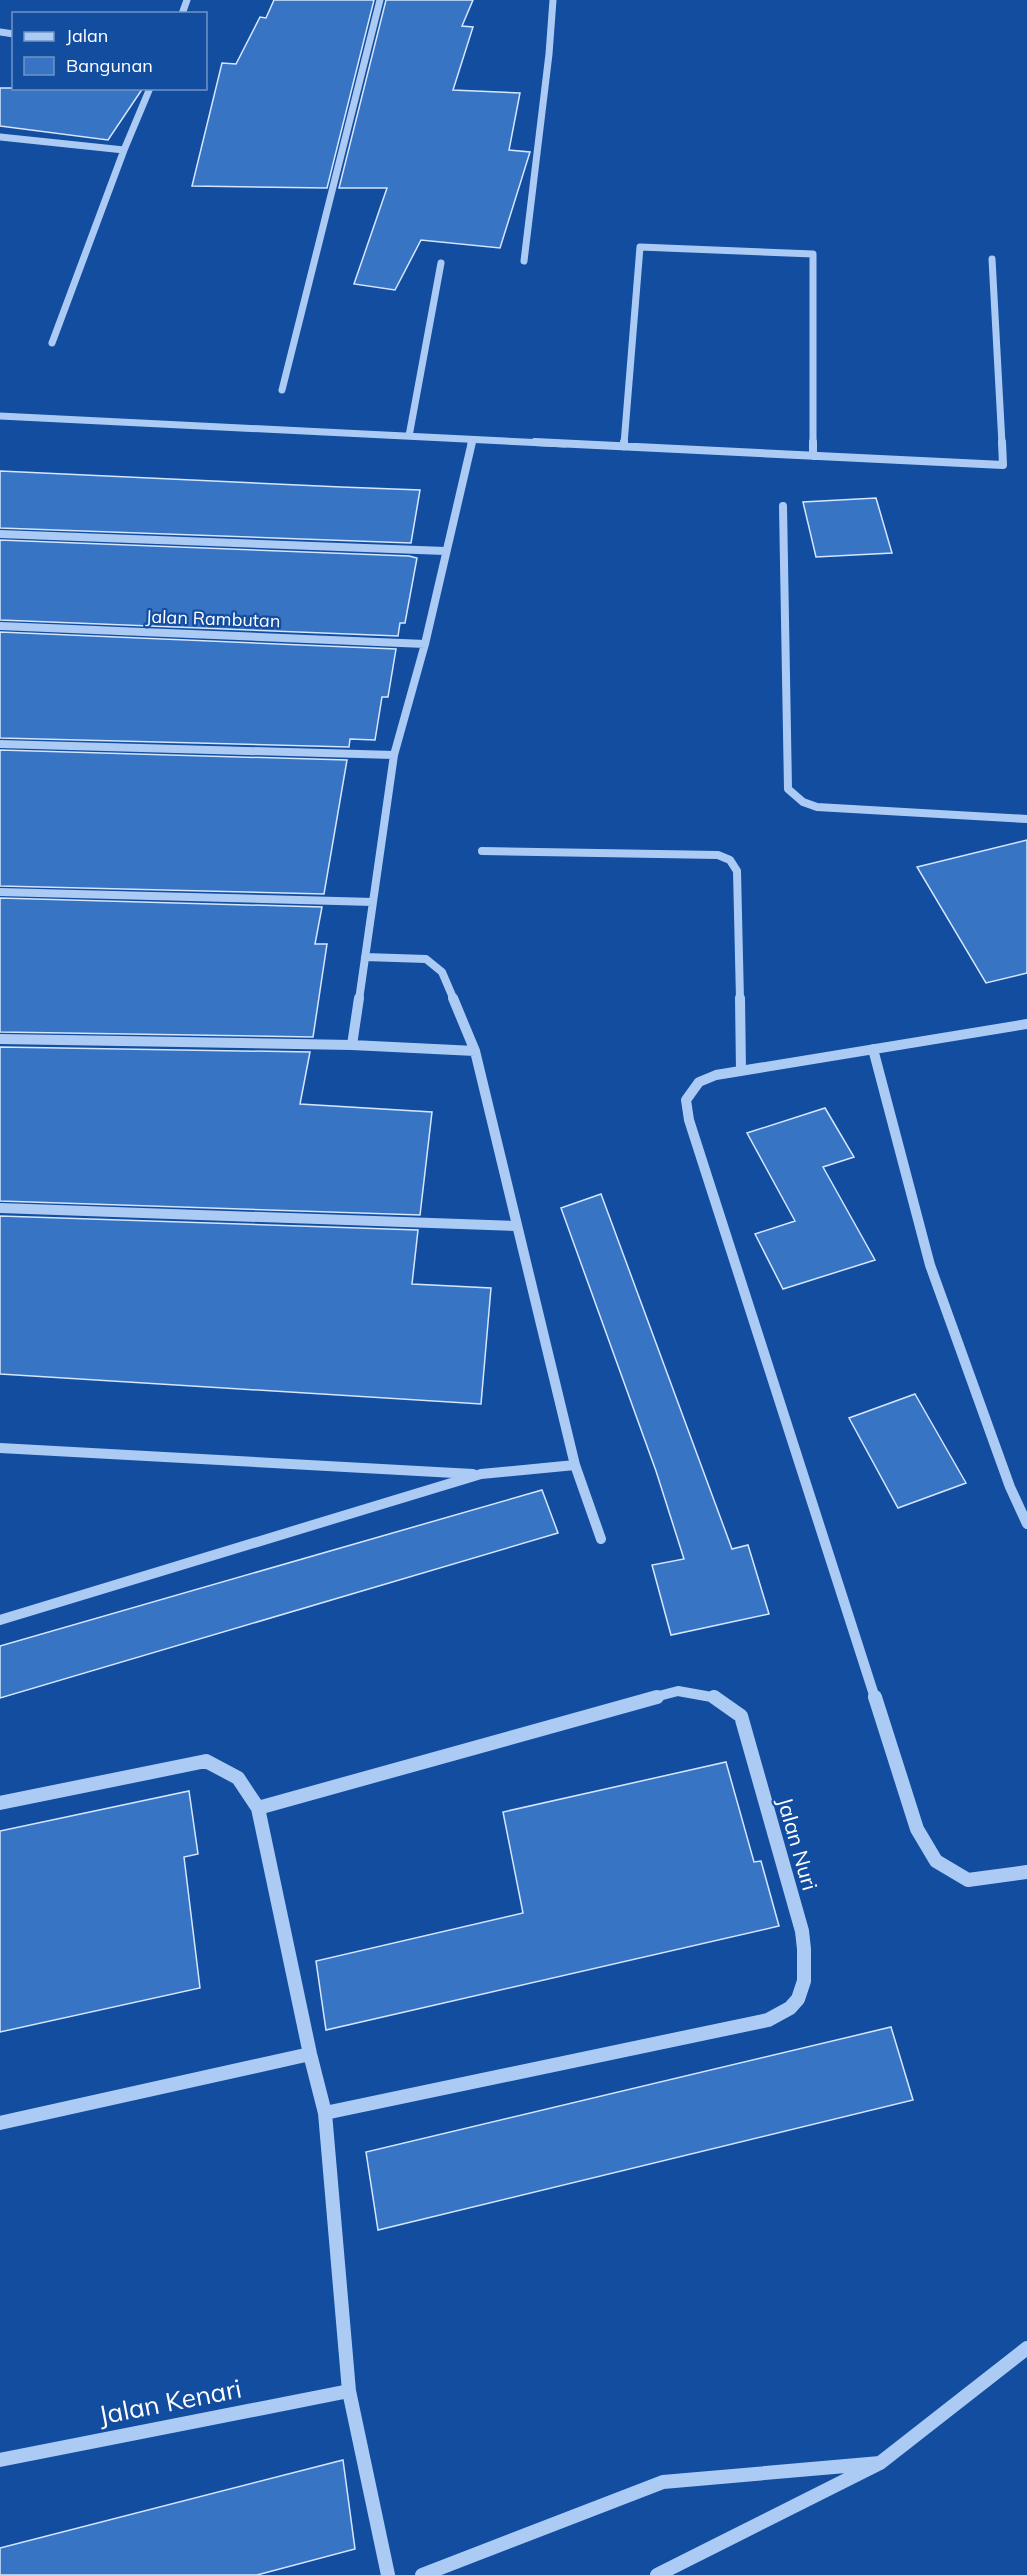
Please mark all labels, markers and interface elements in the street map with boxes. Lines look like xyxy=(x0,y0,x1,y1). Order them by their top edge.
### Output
legend xyxy=(12,12,207,90)
text: Jalan xyxy=(66,24,108,47)
text: Bangunan xyxy=(66,54,153,77)
street label: Jalan Rambutan xyxy=(145,605,281,632)
street label: Jalan Nuri xyxy=(772,1794,824,1893)
street label: Jalan Kenari xyxy=(96,2372,244,2432)

